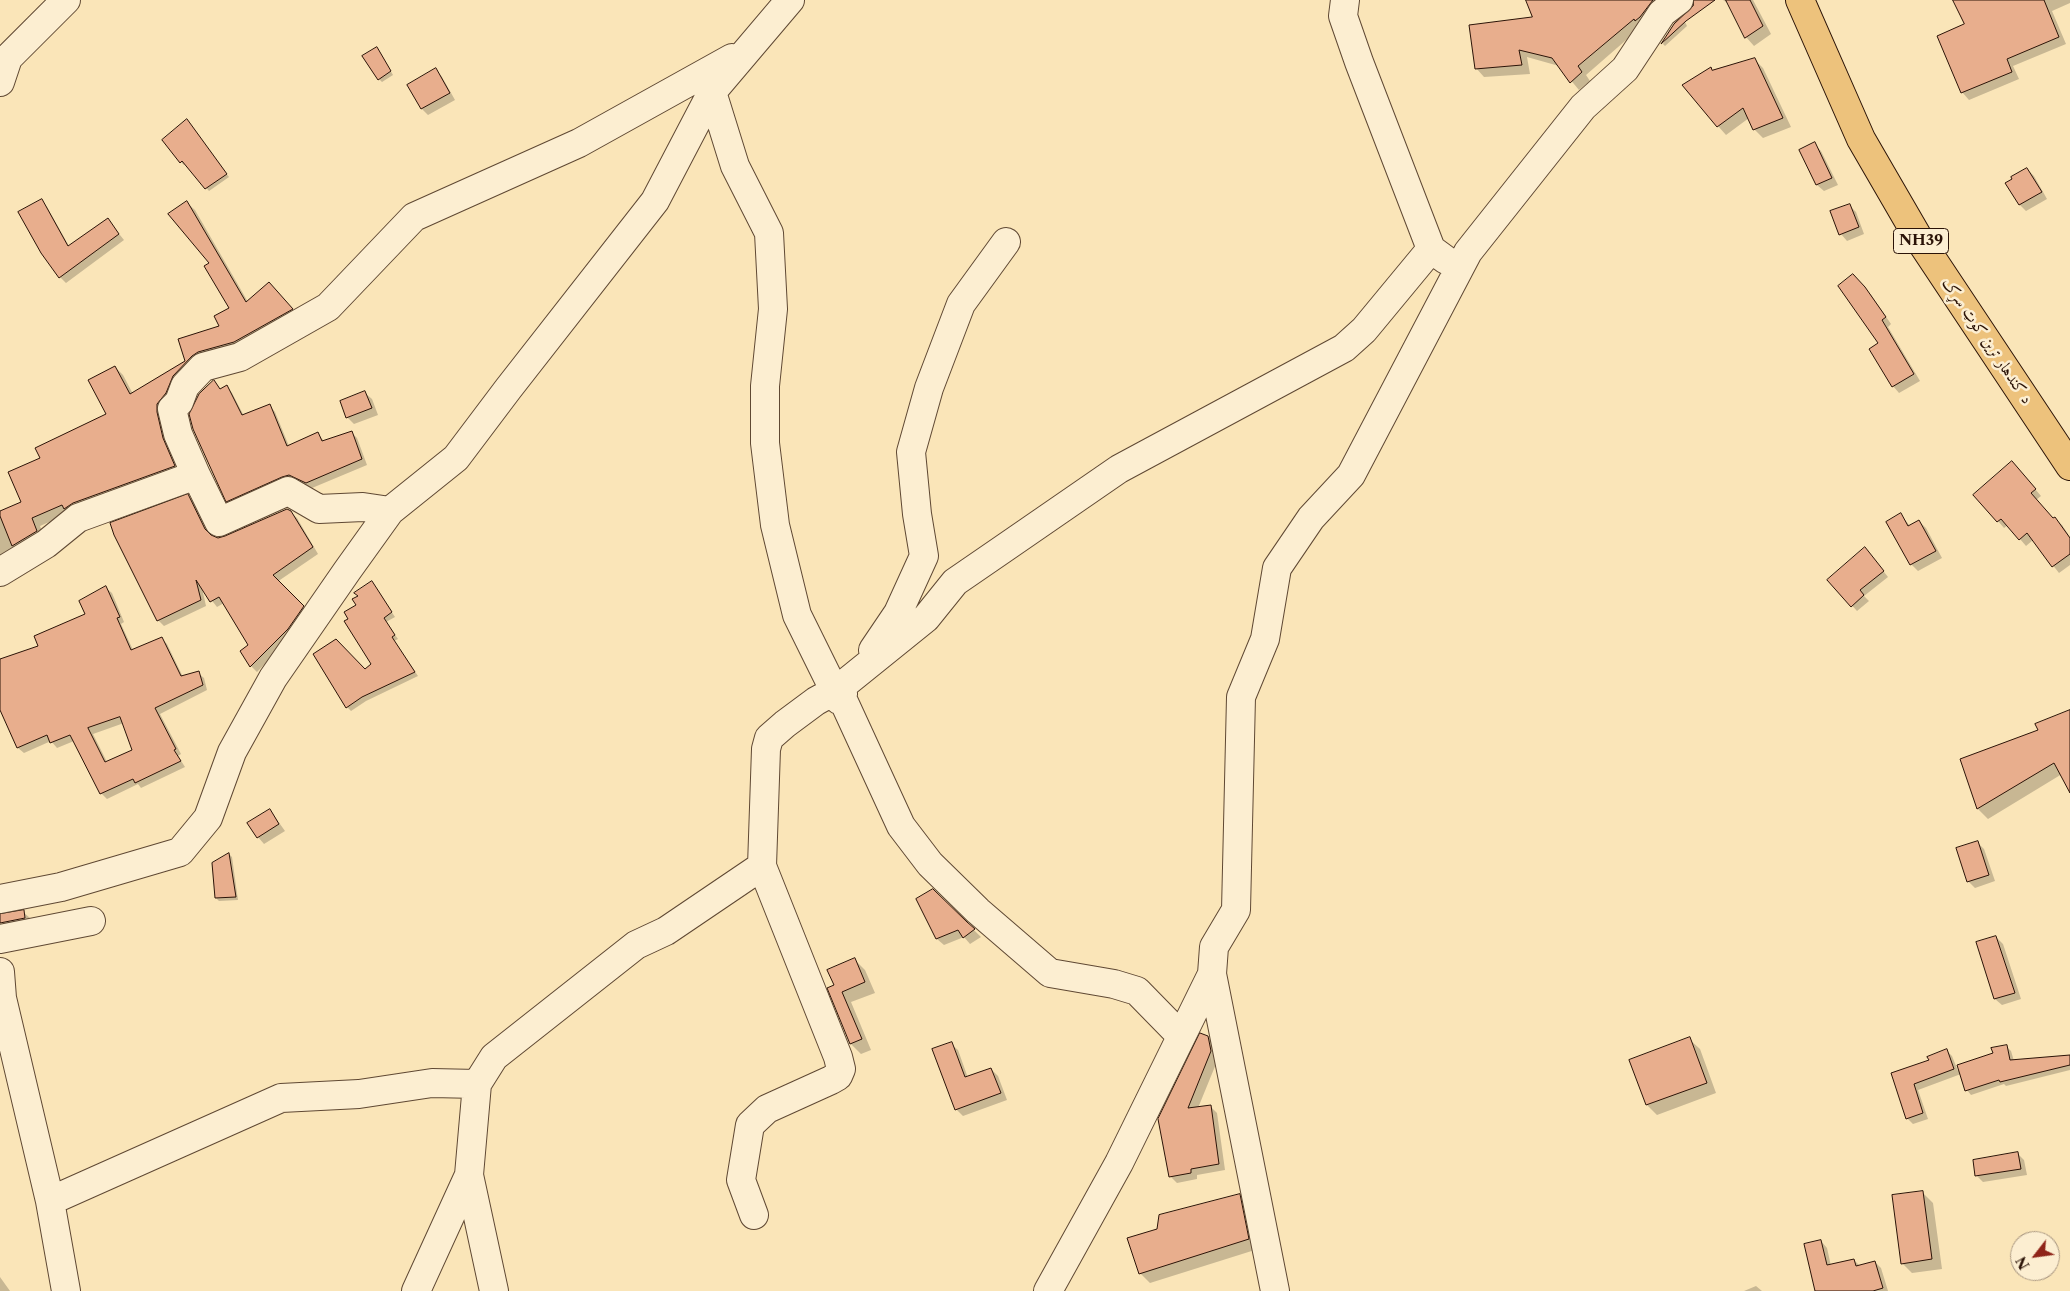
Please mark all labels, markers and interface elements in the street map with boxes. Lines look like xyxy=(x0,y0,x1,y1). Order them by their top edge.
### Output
road number: NH39 xyxy=(1894,228,1948,254)
street label: د کندهار ترين کوټ سړک xyxy=(1938,274,2036,408)
north arrow xyxy=(2010,1231,2060,1281)
text: N xyxy=(2012,1253,2034,1273)

